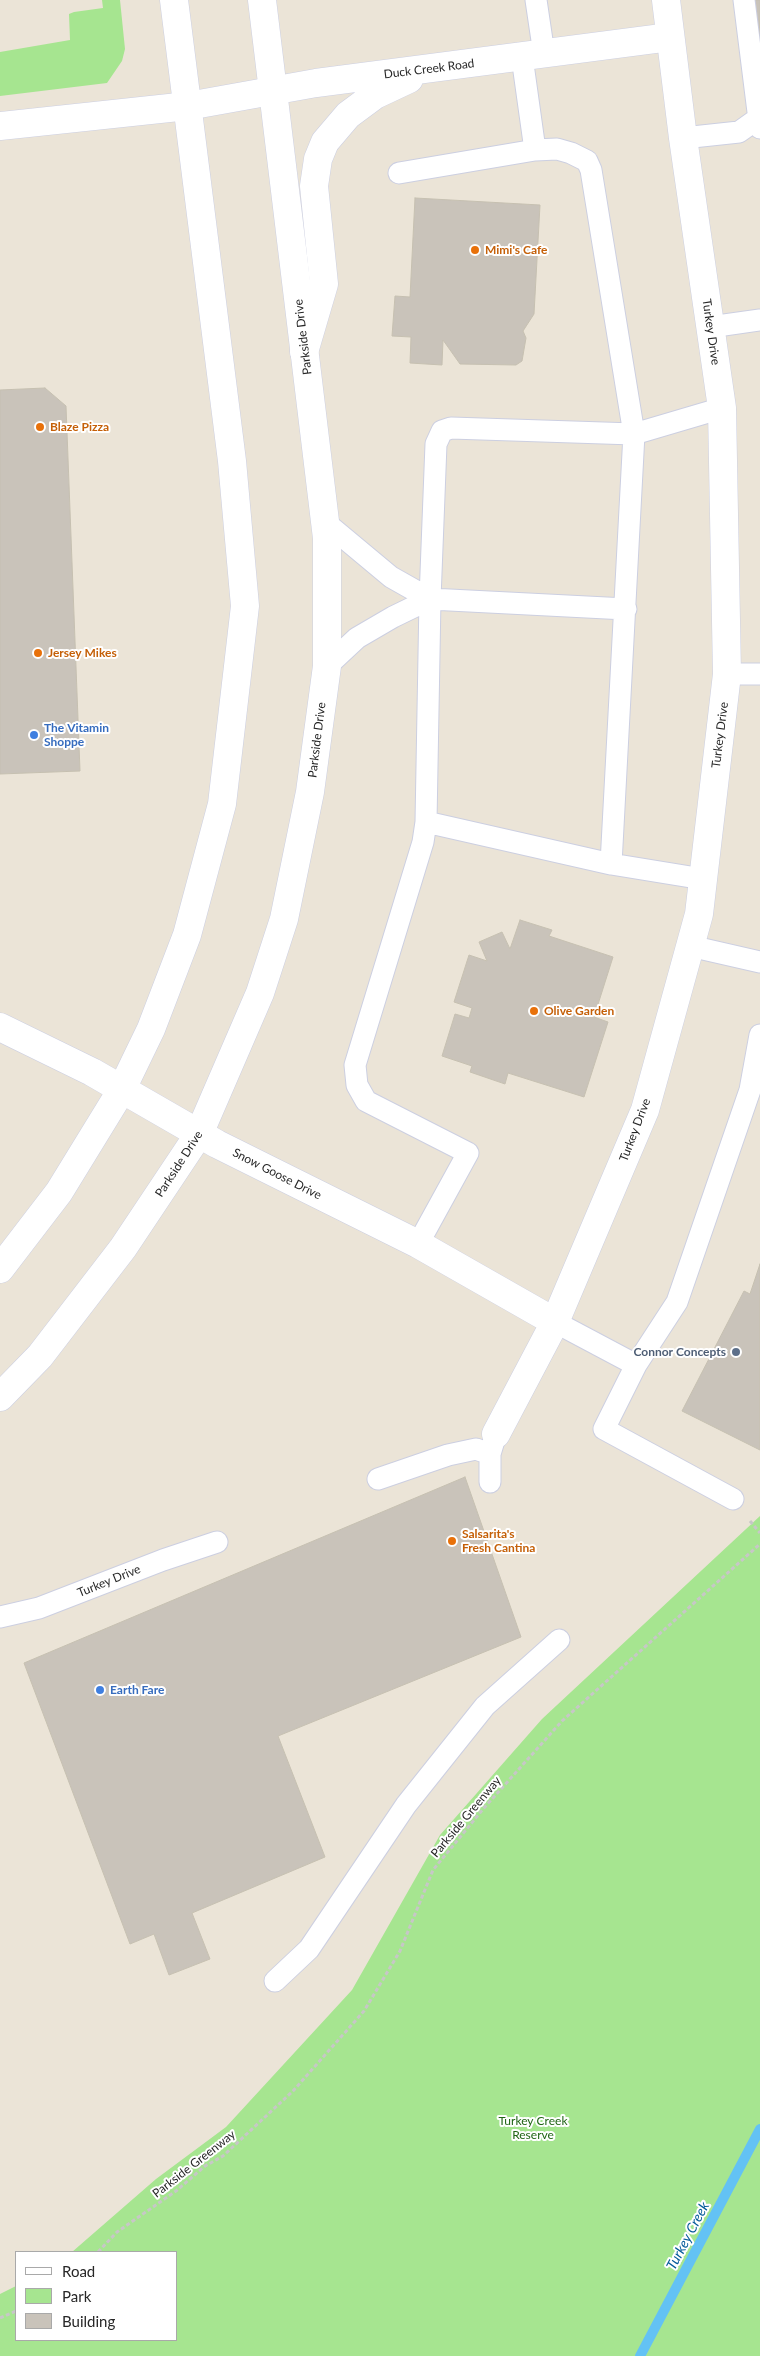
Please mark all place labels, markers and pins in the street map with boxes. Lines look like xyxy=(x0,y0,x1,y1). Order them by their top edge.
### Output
place label: Mimi's Cafe xyxy=(485,243,547,257)
marker: Mimi's Cafe xyxy=(469,244,481,256)
place label: Blaze Pizza xyxy=(50,420,109,434)
marker: Blaze Pizza xyxy=(34,421,46,433)
place label: Jersey Mikes xyxy=(48,646,117,660)
marker: Jersey Mikes xyxy=(32,647,44,659)
place label: The Vitamin Shoppe xyxy=(44,721,109,749)
marker: The Vitamin Shoppe xyxy=(28,729,40,741)
place label: Olive Garden xyxy=(544,1004,614,1018)
marker: Olive Garden xyxy=(528,1005,540,1017)
place label: Connor Concepts xyxy=(633,1345,726,1359)
marker: Connor Concepts xyxy=(730,1346,742,1358)
place label: Salsarita's Fresh Cantina xyxy=(462,1527,535,1555)
marker: Salsarita's Fresh Cantina xyxy=(446,1535,458,1547)
place label: Earth Fare xyxy=(110,1683,164,1697)
marker: Earth Fare xyxy=(94,1684,106,1696)

